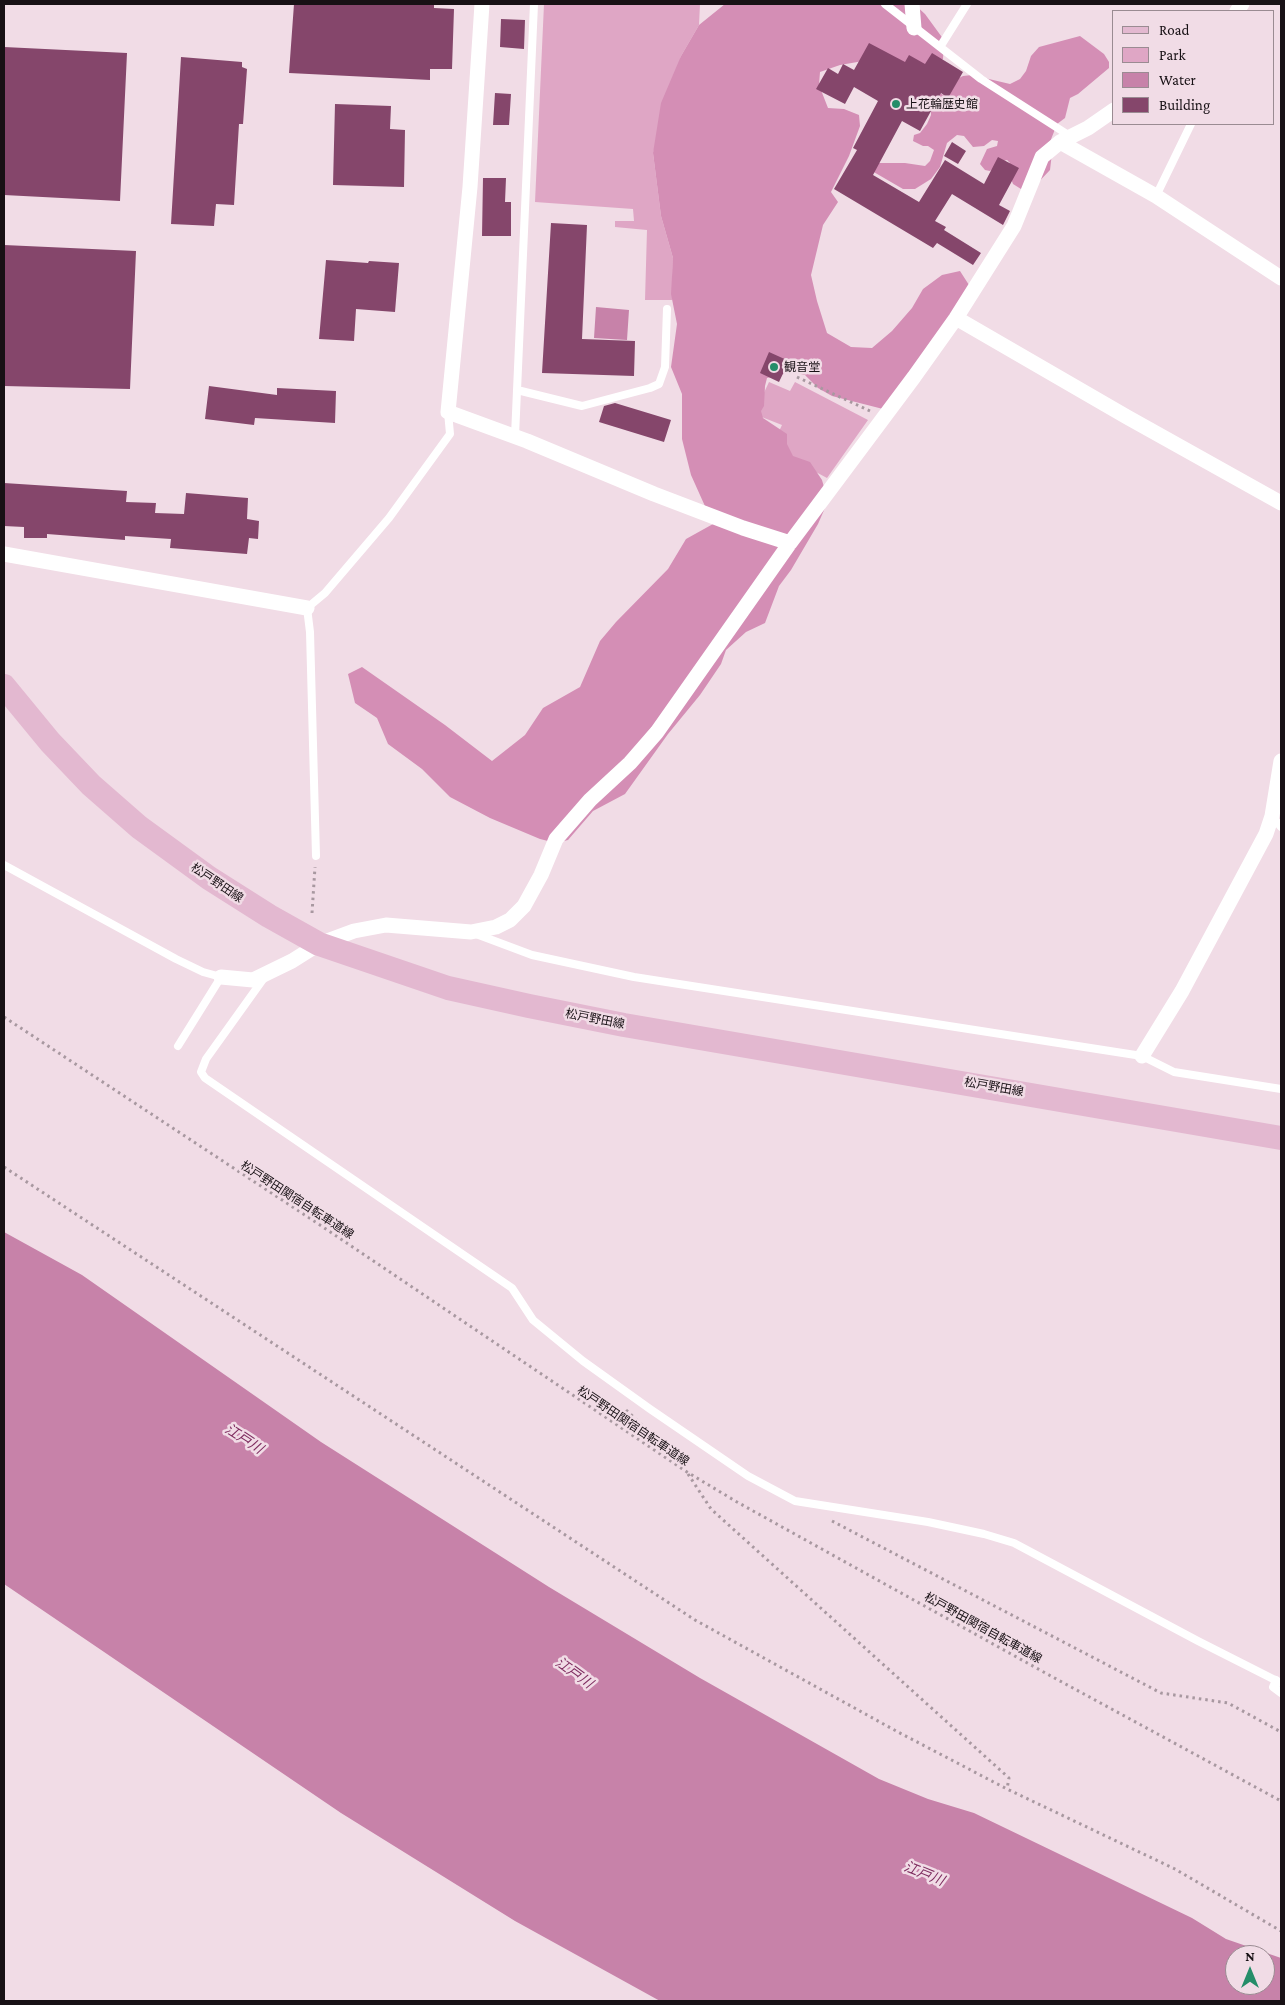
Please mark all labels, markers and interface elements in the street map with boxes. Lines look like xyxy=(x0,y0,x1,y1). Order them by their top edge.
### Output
legend xyxy=(1112,10,1275,125)
text: Road xyxy=(1159,22,1189,38)
text: Park xyxy=(1159,47,1186,63)
text: Water xyxy=(1159,72,1196,88)
place label: 上花輪歴史館 xyxy=(906,97,978,111)
text: Building xyxy=(1159,97,1210,113)
marker: 上花輪歴史館 xyxy=(890,98,902,110)
place label: 観音堂 xyxy=(784,360,820,374)
marker: 観音堂 xyxy=(768,361,780,373)
street label: 松戸野田線 xyxy=(188,860,246,906)
street label: 松戸野田線 xyxy=(564,1006,626,1032)
street label: 松戸野田線 xyxy=(963,1075,1025,1099)
street label: 松戸野田関宿自転車道線 xyxy=(238,1158,356,1242)
street label: 松戸野田関宿自転車道線 xyxy=(574,1383,692,1469)
water label: 江戸川 xyxy=(222,1421,266,1457)
street label: 松戸野田関宿自転車道線 xyxy=(922,1590,1044,1666)
water label: 江戸川 xyxy=(552,1654,596,1692)
water label: 江戸川 xyxy=(901,1858,947,1890)
north arrow xyxy=(1225,1945,1275,1995)
text: N xyxy=(1245,1948,1255,1964)

